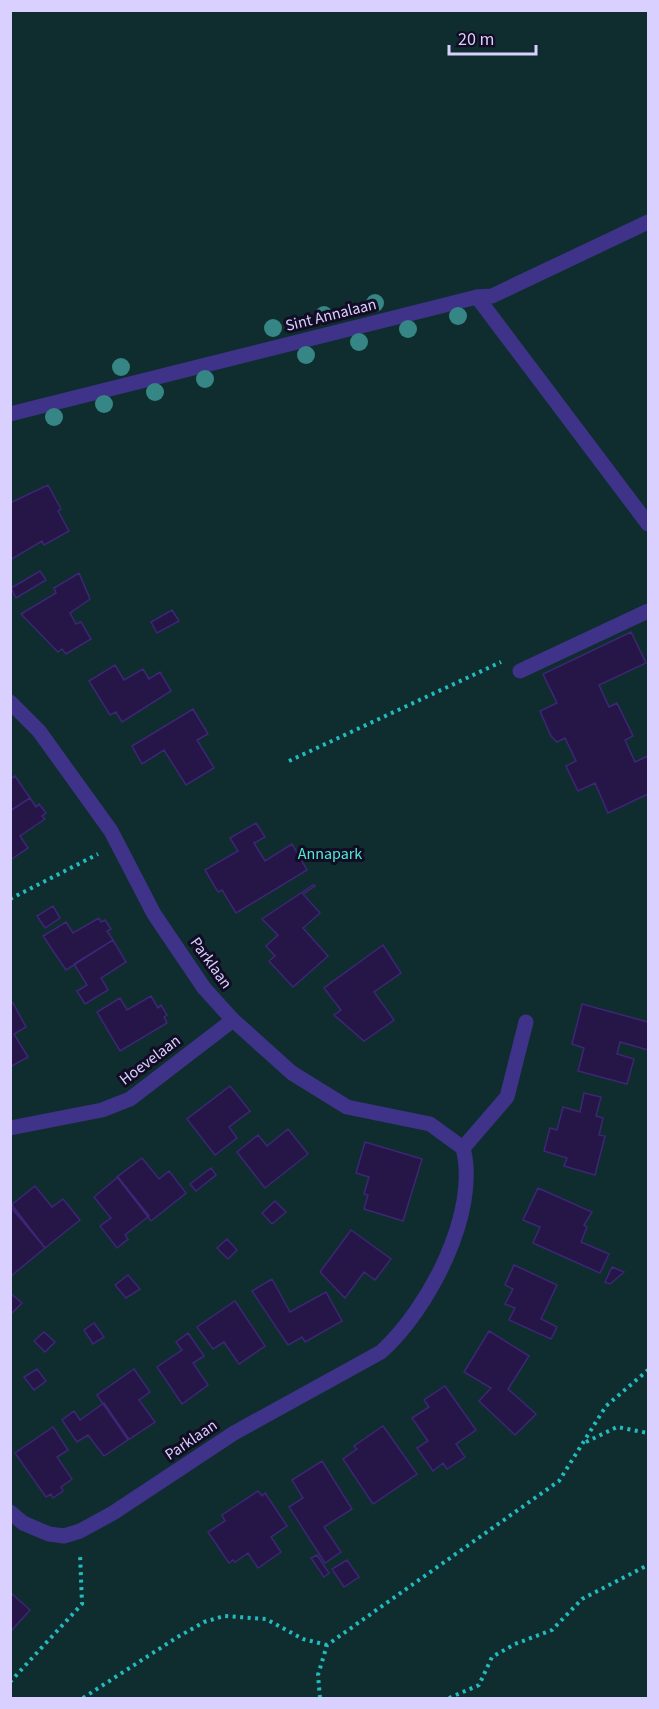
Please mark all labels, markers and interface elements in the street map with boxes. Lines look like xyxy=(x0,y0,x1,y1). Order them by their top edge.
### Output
scale bar xyxy=(449,18,536,56)
text: 20 m xyxy=(458,27,494,52)
street label: Sint Annalaan xyxy=(283,293,379,337)
park label: Annapark xyxy=(298,843,362,865)
street label: Parklaan xyxy=(185,933,237,993)
street label: Hoevelaan xyxy=(115,1030,185,1090)
street label: Parklaan xyxy=(160,1414,222,1466)

